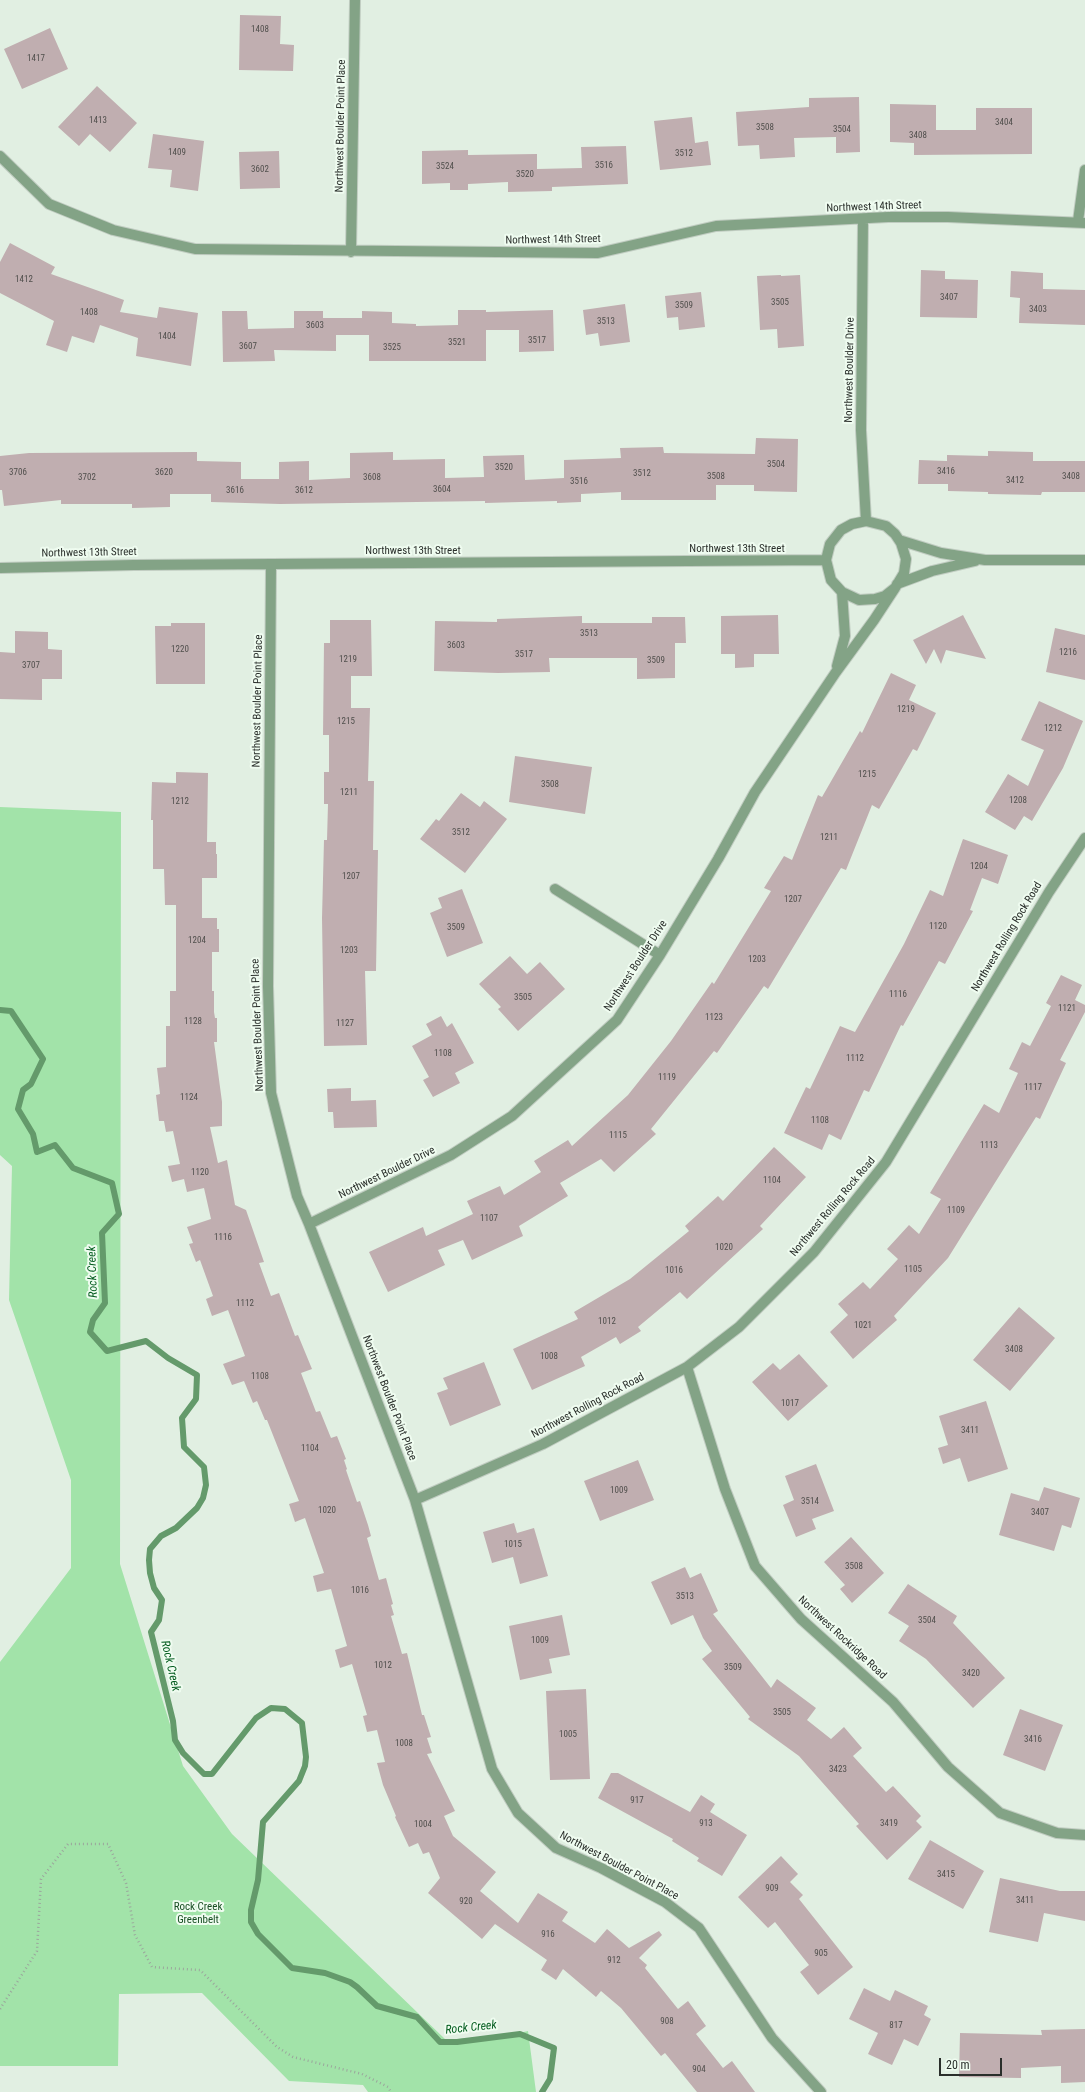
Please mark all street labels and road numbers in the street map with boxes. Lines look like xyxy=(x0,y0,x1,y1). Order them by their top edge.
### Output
street label: Northwest Boulder Point Place xyxy=(333,60,349,192)
street label: Northwest 14th Street xyxy=(826,199,922,215)
street label: Northwest 14th Street xyxy=(505,233,601,247)
street label: Northwest Boulder Drive xyxy=(842,317,858,423)
street label: Northwest 13th Street xyxy=(689,542,785,556)
street label: Northwest 13th Street xyxy=(365,544,461,558)
street label: Northwest 13th Street xyxy=(41,546,137,560)
street label: Northwest Boulder Point Place xyxy=(250,635,266,767)
street label: Northwest Rolling Rock Road xyxy=(969,880,1045,994)
street label: Northwest Boulder Drive xyxy=(602,918,670,1014)
street label: Northwest Boulder Point Place xyxy=(249,958,267,1092)
street label: Northwest Boulder Drive xyxy=(337,1144,437,1202)
street label: Northwest Rolling Rock Road xyxy=(787,1155,879,1259)
street label: Northwest Boulder Point Place xyxy=(359,1334,419,1462)
street label: Northwest Rolling Rock Road xyxy=(529,1371,647,1441)
street label: Northwest Rockridge Road xyxy=(795,1594,889,1682)
street label: Northwest Boulder Point Place xyxy=(557,1829,681,1903)

